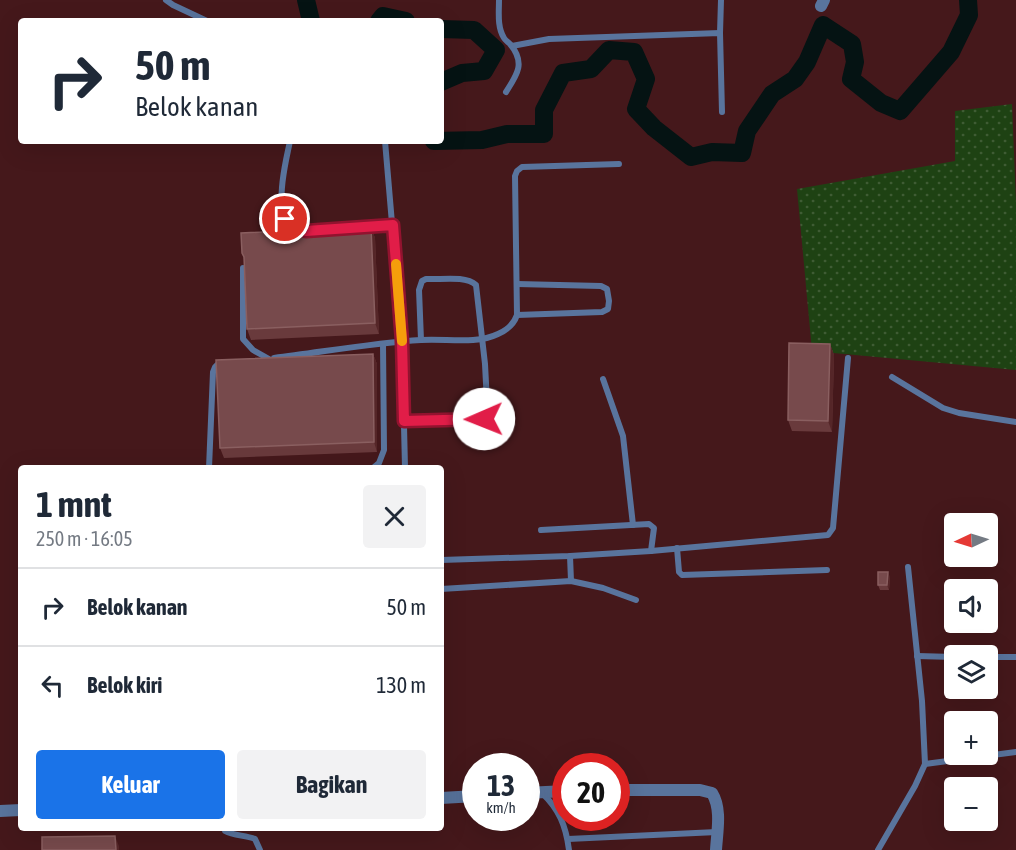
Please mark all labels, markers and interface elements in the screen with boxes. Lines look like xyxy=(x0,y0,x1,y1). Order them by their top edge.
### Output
text: 50 m xyxy=(135,41,210,89)
icon: right xyxy=(36,42,114,120)
text: Belok kanan xyxy=(135,91,258,122)
pin xyxy=(259,193,310,244)
icon: arrive xyxy=(268,202,301,235)
position arrow xyxy=(452,387,516,451)
text: 1 mnt xyxy=(36,483,112,525)
button: close xyxy=(363,485,426,548)
north arrow xyxy=(944,513,998,567)
map controls xyxy=(944,513,998,831)
text: 250 m · 16:05 xyxy=(36,527,133,550)
button: sound xyxy=(944,579,998,633)
icon: right xyxy=(36,591,69,624)
text: Belok kanan xyxy=(87,594,188,620)
text: 50 m xyxy=(386,594,426,620)
button: layers xyxy=(944,645,998,699)
icon: left xyxy=(36,669,69,702)
text: Belok kiri xyxy=(87,672,162,698)
text: 130 m xyxy=(376,672,426,698)
button: + xyxy=(944,711,998,765)
button: Keluar xyxy=(36,750,225,819)
button: Bagikan xyxy=(237,750,426,819)
speed limit sign: 20 xyxy=(552,753,630,831)
text: 13 xyxy=(487,768,515,802)
button: − xyxy=(944,777,998,831)
text: km/h xyxy=(486,799,516,816)

